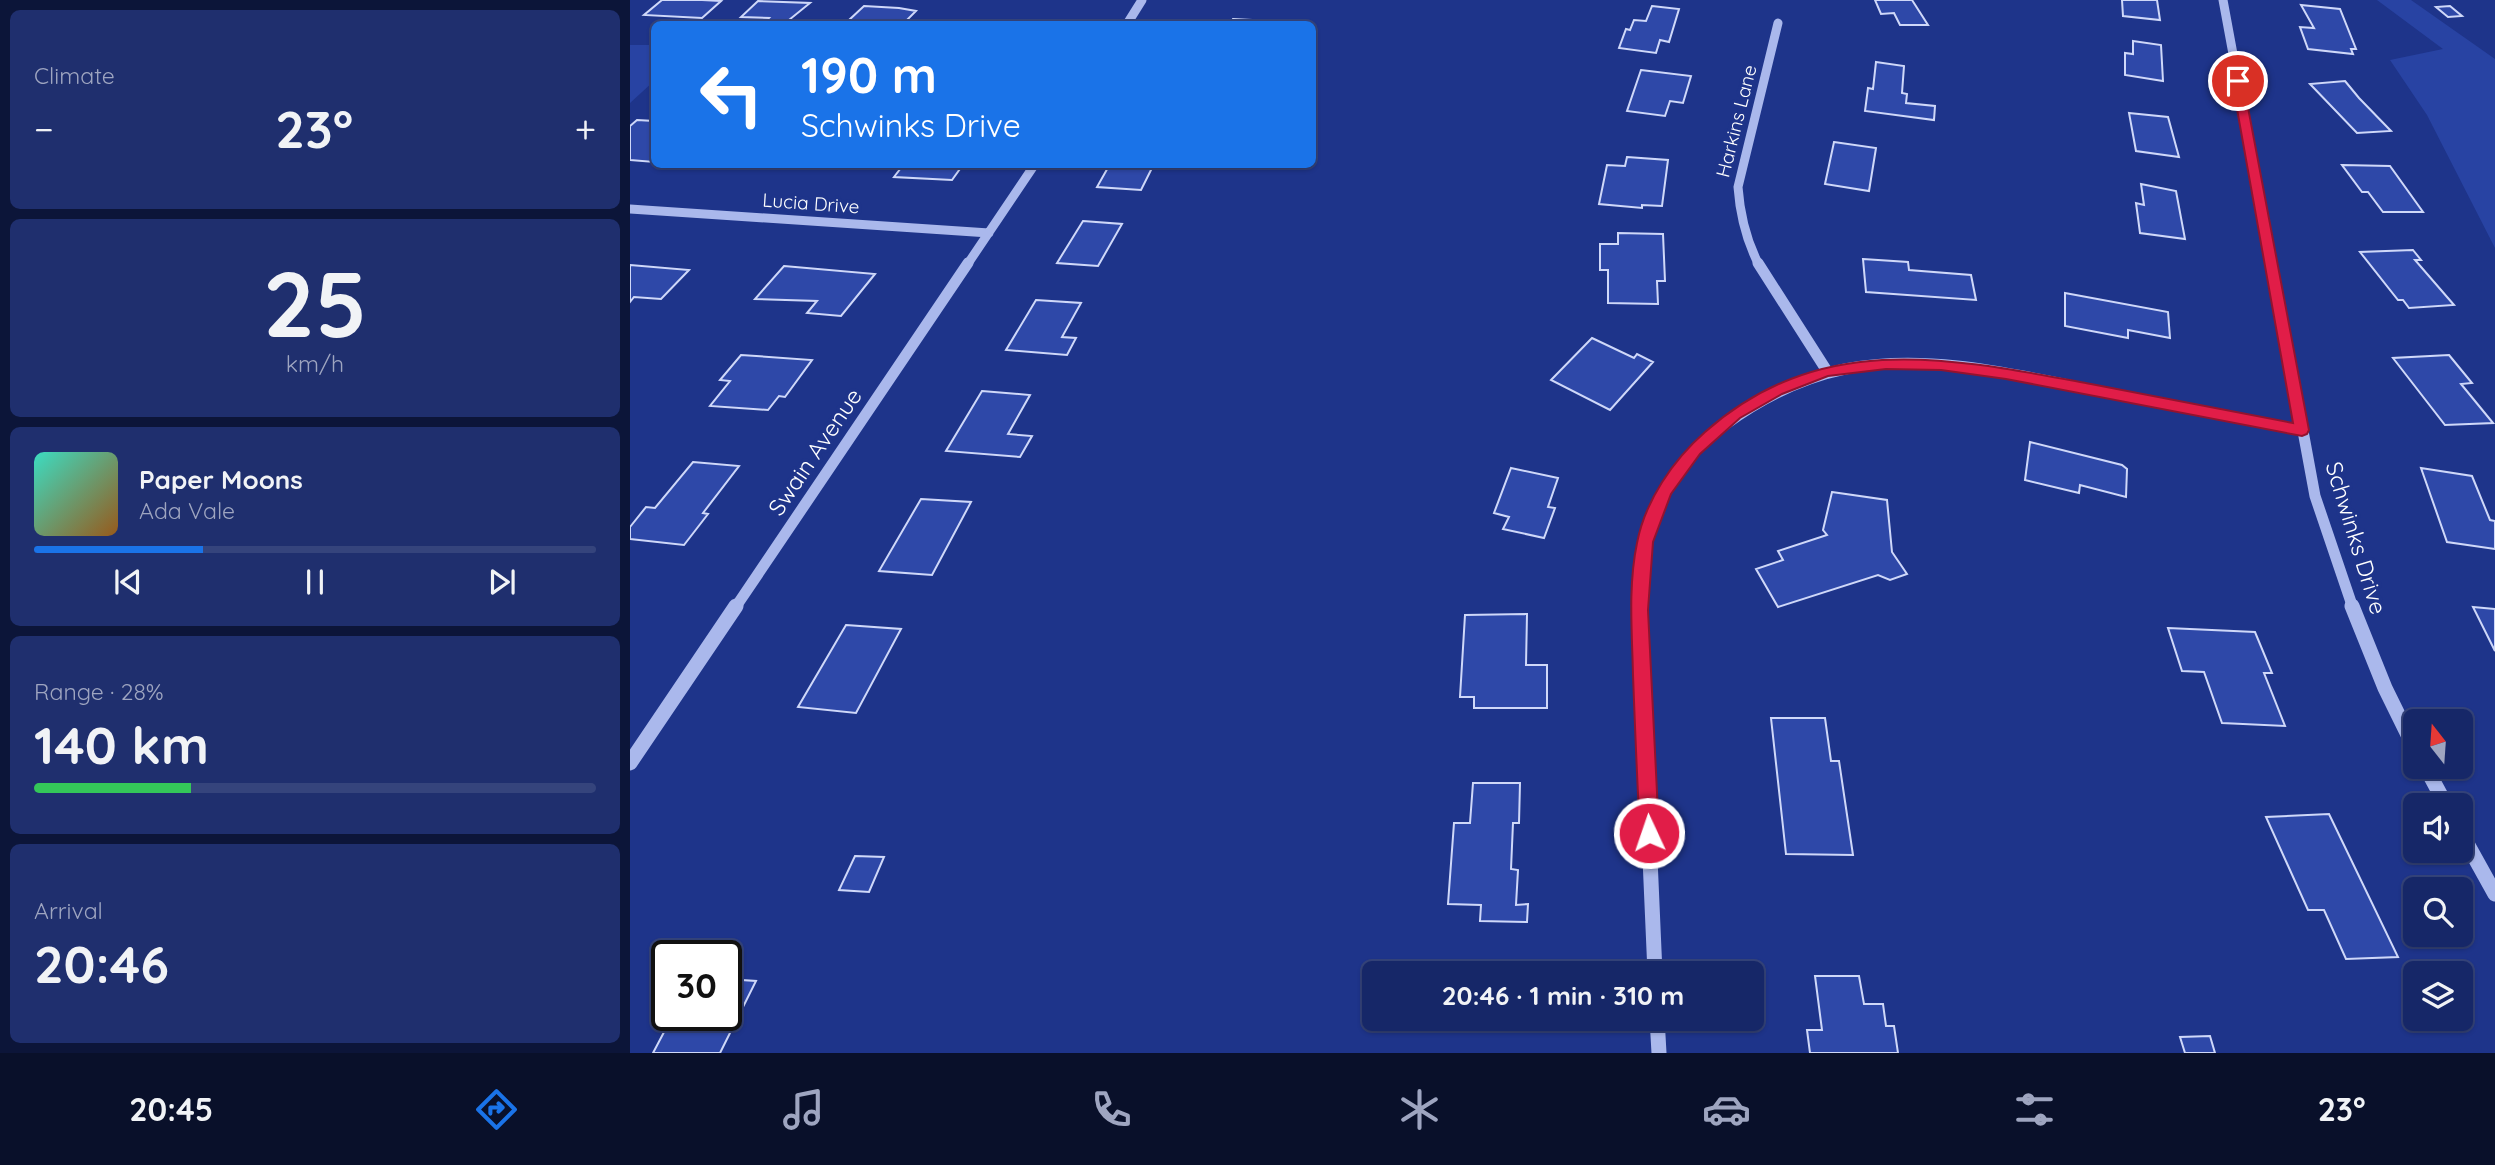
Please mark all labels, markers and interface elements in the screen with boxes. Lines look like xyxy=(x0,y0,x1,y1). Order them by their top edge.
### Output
text: 190 m xyxy=(801,44,937,105)
icon: left xyxy=(686,49,777,140)
pin xyxy=(2208,51,2268,111)
text: Climate xyxy=(34,61,115,90)
street label: Harkins Lane xyxy=(1710,62,1762,180)
icon: arrive xyxy=(2219,62,2257,100)
text: 23° xyxy=(275,96,353,161)
text: − xyxy=(34,105,54,153)
text: + xyxy=(575,105,596,153)
text: Schwinks Drive xyxy=(801,105,1021,145)
street label: Lucia Drive xyxy=(762,188,860,218)
text: 25 xyxy=(263,246,367,360)
text: km/h xyxy=(286,349,344,378)
street label: Swain Avenue xyxy=(761,383,868,521)
street label: Schwinks Drive xyxy=(2320,458,2393,618)
text: Paper Moons xyxy=(139,463,303,496)
text: Ada Vale xyxy=(139,496,235,525)
icon: previous xyxy=(109,563,147,601)
icon: pause xyxy=(296,563,334,601)
icon: next xyxy=(483,563,521,601)
text: Range · 28% xyxy=(34,677,164,706)
north arrow xyxy=(2403,709,2473,779)
map controls xyxy=(2403,709,2473,1031)
text: 140 km xyxy=(34,712,209,777)
button: sound xyxy=(2403,793,2473,863)
position arrow xyxy=(1612,796,1686,870)
button: search xyxy=(2403,877,2473,947)
text: Arrival xyxy=(34,896,103,925)
text: 20:46 xyxy=(34,931,169,996)
speed limit sign: 30 xyxy=(651,940,742,1031)
button: layers xyxy=(2403,961,2473,1031)
text: 20:46 · 1 min · 310 m xyxy=(1442,979,1684,1012)
icon: directions xyxy=(472,1085,521,1134)
icon: music xyxy=(779,1085,828,1134)
icon: phone xyxy=(1087,1085,1136,1134)
icon: climate xyxy=(1395,1085,1444,1134)
icon: car xyxy=(1702,1085,1751,1134)
icon: filters xyxy=(2010,1085,2059,1134)
text: 20:45 xyxy=(129,1089,213,1129)
text: 23° xyxy=(2318,1089,2366,1129)

